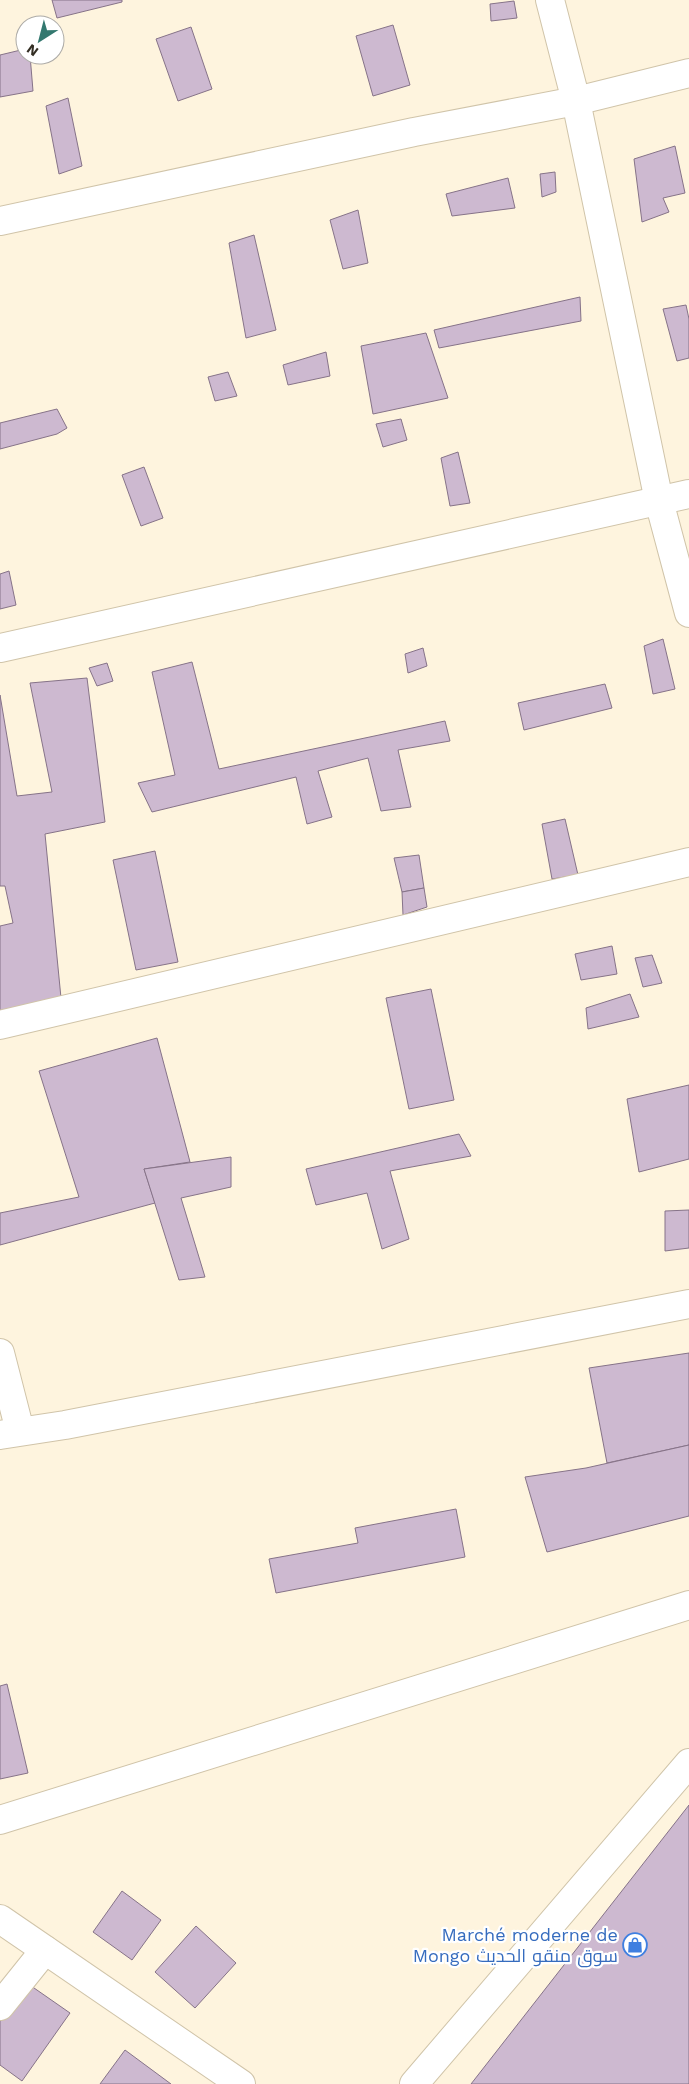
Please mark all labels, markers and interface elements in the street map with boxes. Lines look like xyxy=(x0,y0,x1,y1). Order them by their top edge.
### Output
north arrow xyxy=(15,15,65,65)
text: N xyxy=(23,41,41,60)
place label: Marché moderne de Mongo سوق منقو الحديث xyxy=(413,1924,618,1968)
shop icon: Marché moderne de Mongo سوق منقو الحديث xyxy=(622,1932,648,1958)

